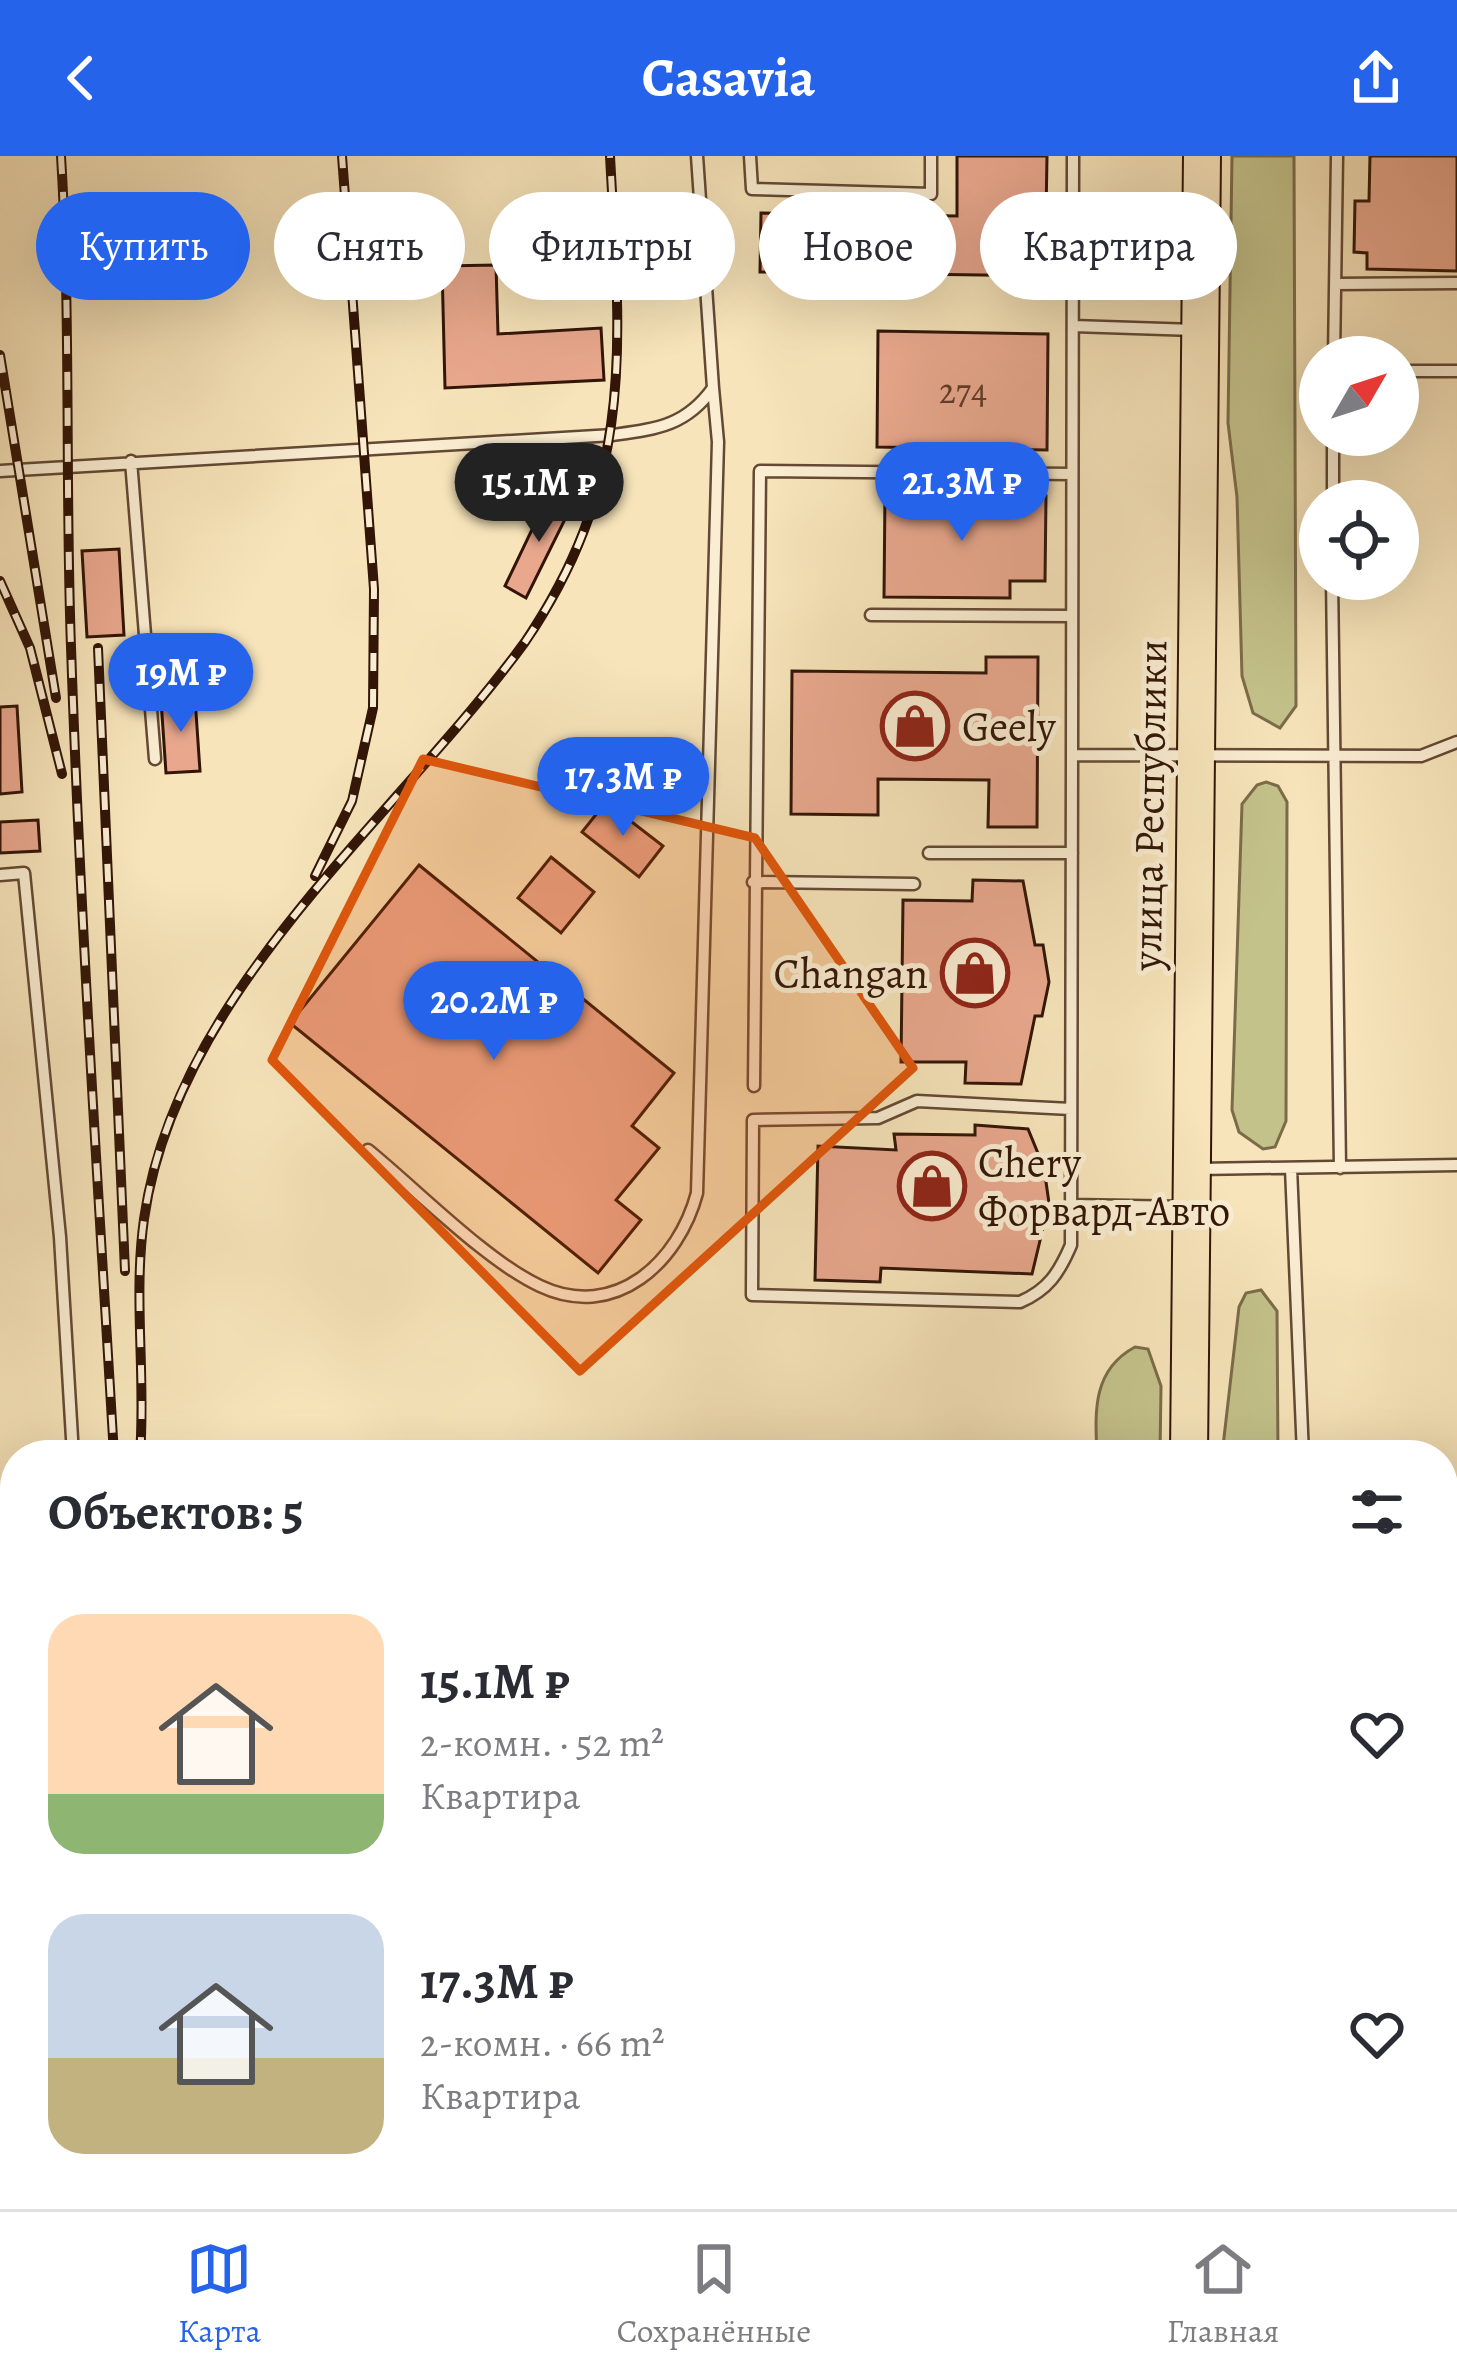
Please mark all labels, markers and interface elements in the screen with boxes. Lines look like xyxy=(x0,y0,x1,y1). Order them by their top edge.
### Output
text: Casavia xyxy=(642,41,815,115)
icon: back xyxy=(48,45,114,111)
icon: share xyxy=(1343,45,1409,111)
chip: Купить xyxy=(36,192,250,300)
chip: Снять xyxy=(274,192,465,300)
chip: Фильтры xyxy=(489,192,735,300)
chip: Новое xyxy=(759,192,956,300)
chip: Квартира xyxy=(980,192,1237,300)
north arrow xyxy=(1299,336,1419,456)
map controls xyxy=(1299,336,1419,600)
house number: 274 xyxy=(939,366,987,415)
pin: 21.3M ₽ xyxy=(851,442,1073,544)
pin: 15.1M ₽ xyxy=(428,443,650,545)
text: 21.3M ₽ xyxy=(902,454,1022,507)
text: 15.1M ₽ xyxy=(482,455,596,508)
button: locate xyxy=(1299,480,1419,600)
pin: 19M ₽ xyxy=(97,633,265,735)
street label: улица Республики xyxy=(1118,639,1180,972)
text: 19M ₽ xyxy=(135,645,227,698)
shop icon: Geely xyxy=(880,691,950,761)
place label: Geely xyxy=(962,698,1057,755)
pin: 17.3M ₽ xyxy=(512,737,734,839)
text: 17.3M ₽ xyxy=(564,749,682,802)
shop icon: Changan xyxy=(940,938,1010,1008)
place label: Changan xyxy=(774,945,928,1002)
pin: 20.2M ₽ xyxy=(383,961,605,1063)
text: 20.2M ₽ xyxy=(430,973,558,1026)
place label: Chery Форвард-Авто xyxy=(978,1134,1230,1239)
shop icon: Chery Форвард-Авто xyxy=(897,1151,967,1221)
text: Объектов: 5 xyxy=(48,1477,304,1547)
icon: filters xyxy=(1344,1479,1410,1545)
text: 15.1M ₽ xyxy=(420,1646,570,1716)
icon: home xyxy=(144,1662,288,1806)
icon: heart xyxy=(1344,1701,1410,1767)
text: 2-комн. · 52 m² xyxy=(420,1716,664,1769)
text: Квартира xyxy=(420,1769,581,1822)
text: 17.3M ₽ xyxy=(420,1946,574,2016)
icon: home xyxy=(144,1962,288,2106)
icon: heart xyxy=(1344,2001,1410,2067)
text: 2-комн. · 66 m² xyxy=(420,2016,665,2069)
text: Квартира xyxy=(420,2069,581,2122)
tab: Карта xyxy=(178,2236,261,2353)
tab: Сохранённые xyxy=(617,2236,811,2353)
tab: Главная xyxy=(1167,2236,1279,2353)

